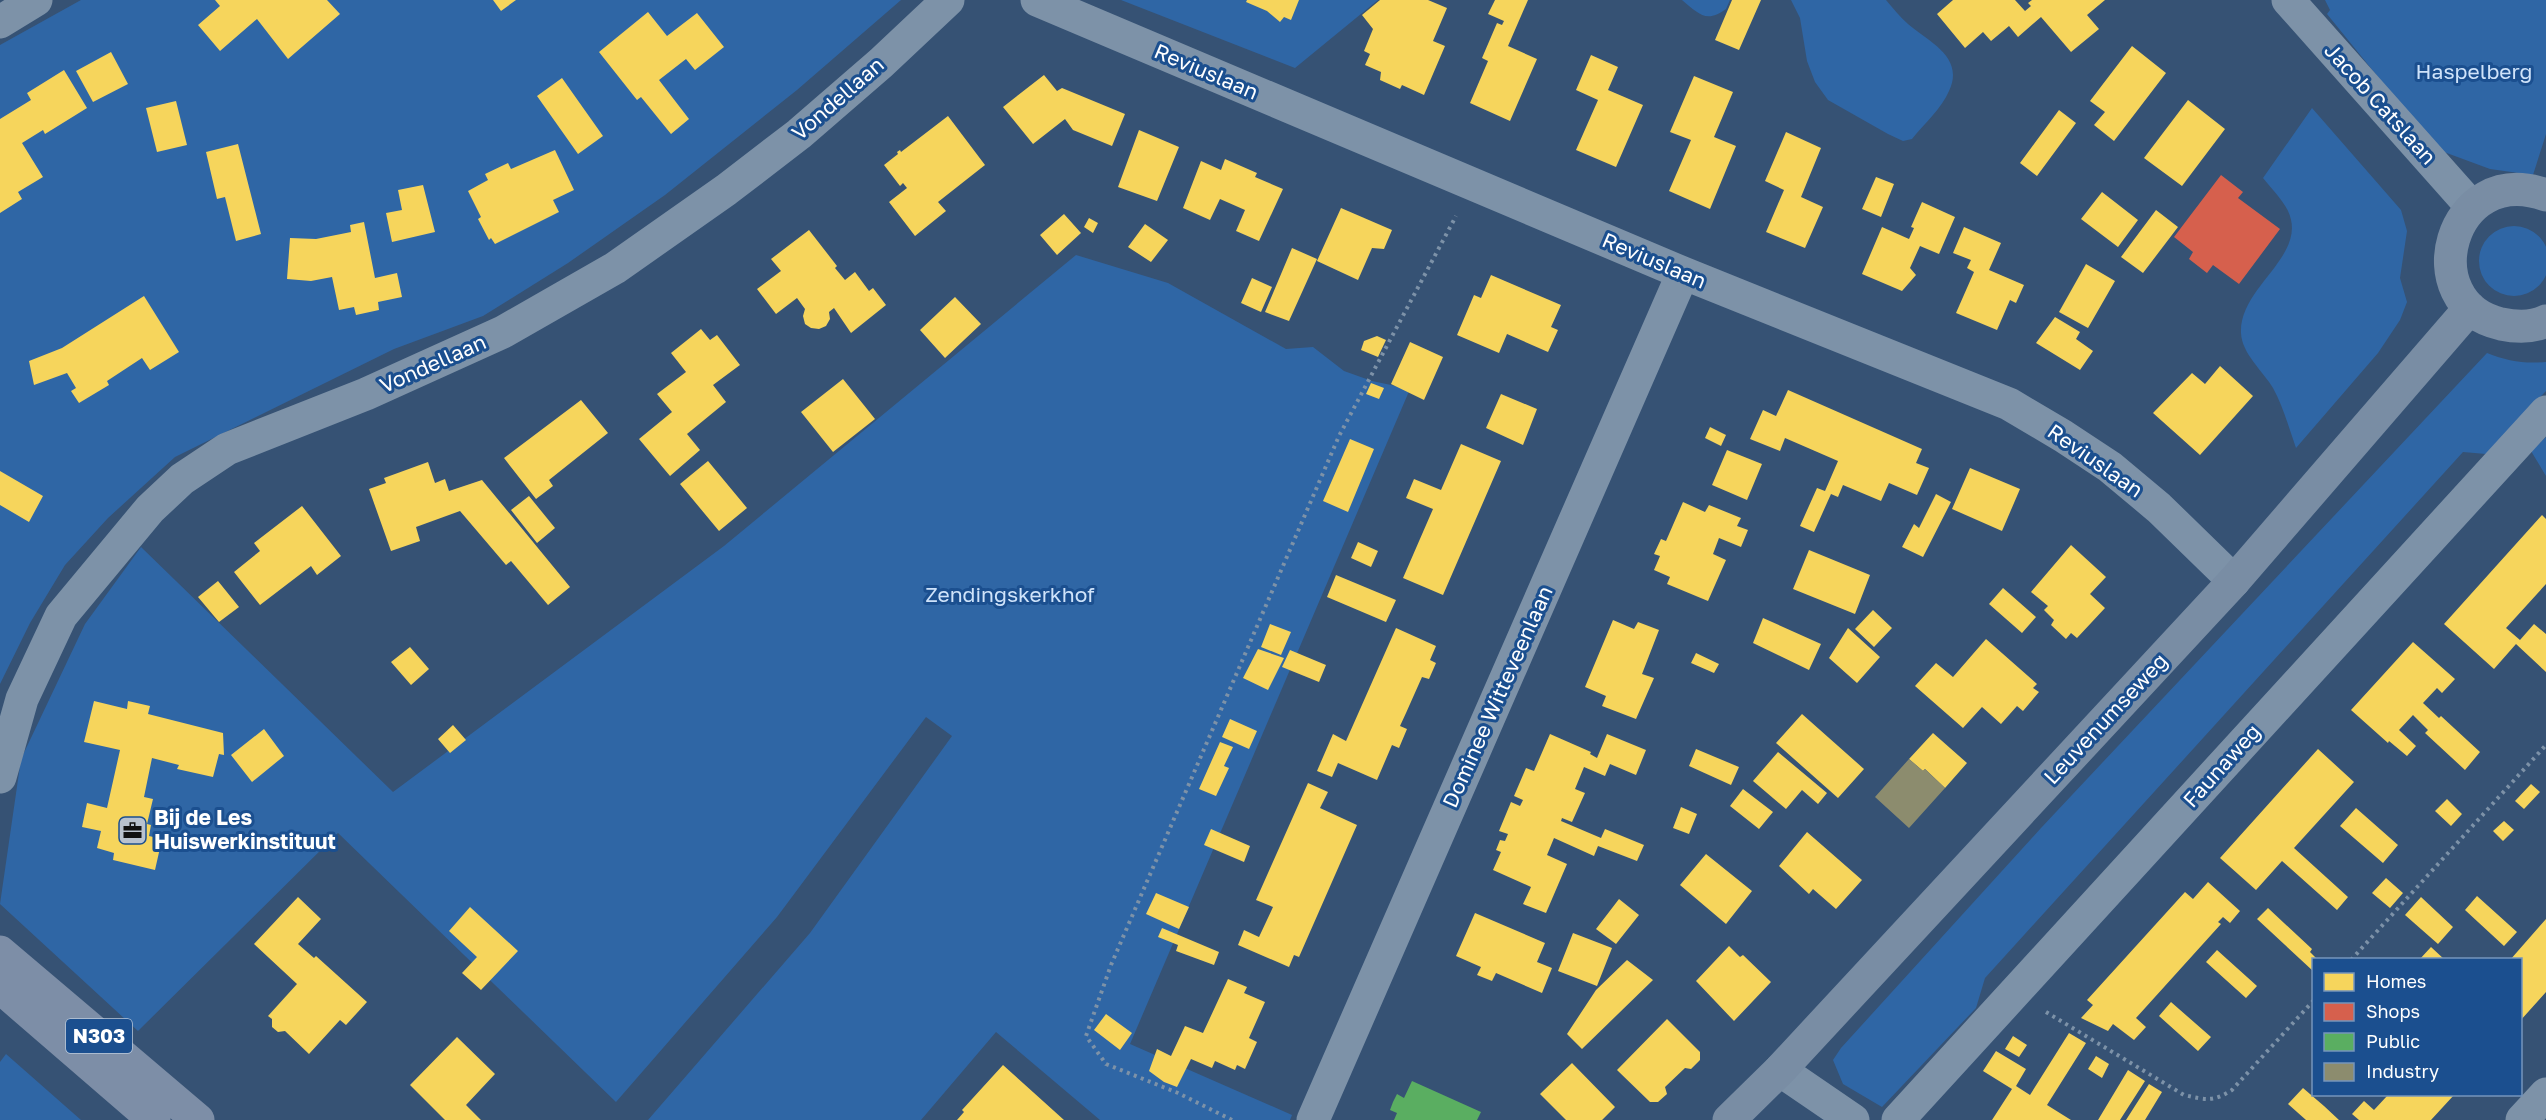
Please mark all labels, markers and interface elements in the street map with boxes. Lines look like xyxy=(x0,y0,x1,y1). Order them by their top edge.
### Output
street label: Jacob Catslaan xyxy=(2319,37,2442,169)
street label: Reviuslaan xyxy=(1150,38,1262,105)
street label: Vondellaan xyxy=(786,51,889,145)
park label: Haspelberg xyxy=(2416,58,2532,84)
street label: Reviuslaan xyxy=(1598,227,1710,294)
street label: Vondellaan xyxy=(375,328,490,398)
street label: Reviuslaan xyxy=(2043,418,2148,502)
park label: Zendingskerkhof xyxy=(925,581,1095,607)
street label: Dominee Witteveenlaan xyxy=(1436,582,1558,812)
street label: Leuvenumseweg xyxy=(2038,648,2173,789)
street label: Faunaweg xyxy=(2177,718,2265,812)
place label: Bij de Les Huiswerkinstituut xyxy=(154,804,336,854)
office icon: Bij de Les Huiswerkinstituut xyxy=(117,814,149,846)
legend xyxy=(2312,958,2522,1096)
text: Homes xyxy=(2366,970,2426,992)
text: Shops xyxy=(2366,1000,2420,1022)
road number: N303 xyxy=(66,1019,132,1053)
text: Public xyxy=(2366,1030,2420,1052)
text: Industry xyxy=(2366,1060,2439,1082)

